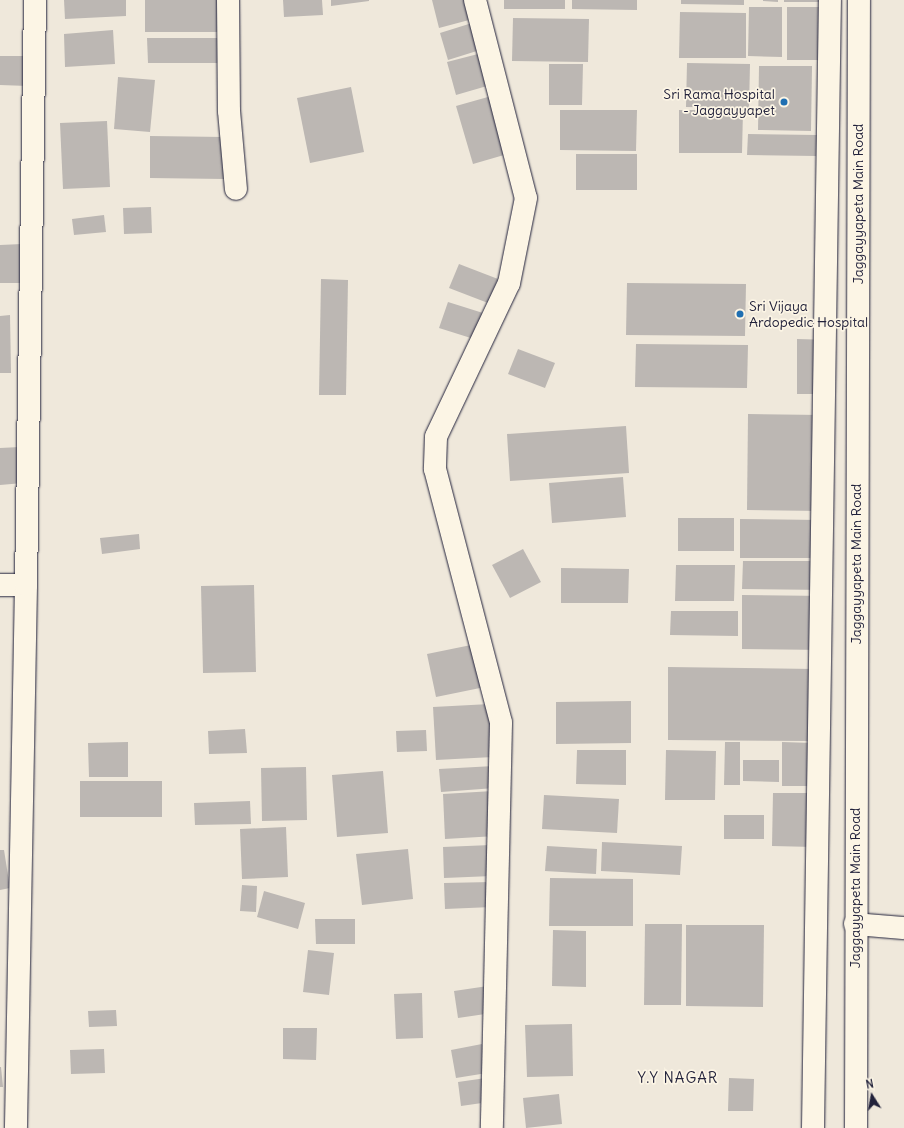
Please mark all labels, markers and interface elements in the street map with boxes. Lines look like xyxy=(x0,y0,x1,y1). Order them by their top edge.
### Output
place label: Sri Rama Hospital - Jaggayyapet xyxy=(663,86,775,118)
marker: Sri Rama Hospital - Jaggayyapet xyxy=(778,96,790,108)
street label: Jaggayyapeta Main Road xyxy=(850,124,866,284)
place label: Sri Vijaya Ardopedic Hospital xyxy=(749,298,868,330)
marker: Sri Vijaya Ardopedic Hospital xyxy=(734,308,746,320)
street label: Jaggayyapeta Main Road xyxy=(848,484,864,644)
street label: Jaggayyapeta Main Road xyxy=(847,808,863,968)
district label: Y.Y NAGAR xyxy=(638,1069,718,1087)
north arrow xyxy=(852,1076,892,1116)
text: N xyxy=(865,1077,875,1092)

